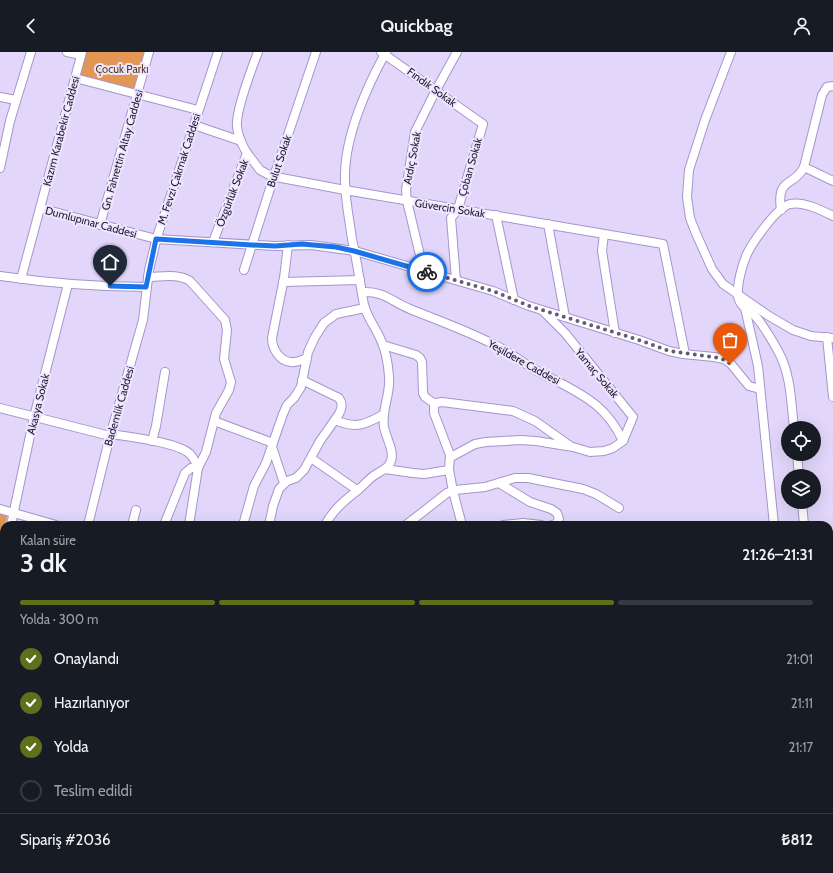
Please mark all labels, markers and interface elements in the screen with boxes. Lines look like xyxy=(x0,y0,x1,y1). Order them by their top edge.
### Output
icon: back xyxy=(20,15,42,37)
text: Quickbag xyxy=(380,15,453,37)
icon: person xyxy=(791,15,813,37)
park label: Çocuk Parkı xyxy=(96,62,149,76)
street label: Fındık Sokak xyxy=(405,64,459,110)
street label: Kazım Karabekir Caddesi xyxy=(40,75,82,187)
street label: Gn. Fahrettin Altay Caddesi xyxy=(98,88,146,212)
street label: M. Fevzi Çakmak Caddesi xyxy=(154,112,204,226)
street label: Ardıç Sokak xyxy=(400,130,424,186)
street label: Bulut Sokak xyxy=(264,133,294,189)
street label: Çoban Sokak xyxy=(455,136,485,198)
street label: Özgürlük Sokak xyxy=(213,157,251,229)
street label: Güvercin Sokak xyxy=(414,196,486,220)
street label: Dumlupınar Caddesi xyxy=(44,203,138,241)
pin xyxy=(93,245,127,286)
icon: home xyxy=(99,251,121,273)
courier xyxy=(407,252,447,292)
icon: bike xyxy=(416,261,438,283)
pin xyxy=(713,323,747,364)
icon: bag xyxy=(719,329,741,351)
street label: Yeşildere Caddesi xyxy=(485,336,563,388)
street label: Yamaç Sokak xyxy=(571,344,622,401)
street label: Bademlik Caddesi xyxy=(101,364,137,448)
street label: Akasya Sokak xyxy=(24,372,52,436)
map controls xyxy=(781,421,821,509)
button: locate xyxy=(781,421,821,461)
button: layers xyxy=(781,469,821,509)
text: Kalan süre xyxy=(20,532,76,548)
text: 21:26–21:31 xyxy=(742,546,813,564)
text: 3 dk xyxy=(20,547,67,579)
text: Yolda · 300 m xyxy=(20,611,98,627)
icon: check xyxy=(20,648,42,670)
text: Onaylandı xyxy=(54,650,119,668)
text: 21:01 xyxy=(786,651,813,667)
icon: check xyxy=(20,692,42,714)
text: Hazırlanıyor xyxy=(54,694,129,712)
text: 21:11 xyxy=(791,695,813,711)
icon: check xyxy=(20,736,42,758)
text: Yolda xyxy=(54,738,88,756)
text: 21:17 xyxy=(788,739,813,755)
text: Teslim edildi xyxy=(54,782,132,800)
text: Sipariş #2036 xyxy=(20,831,111,849)
text: ₺812 xyxy=(782,831,813,849)

